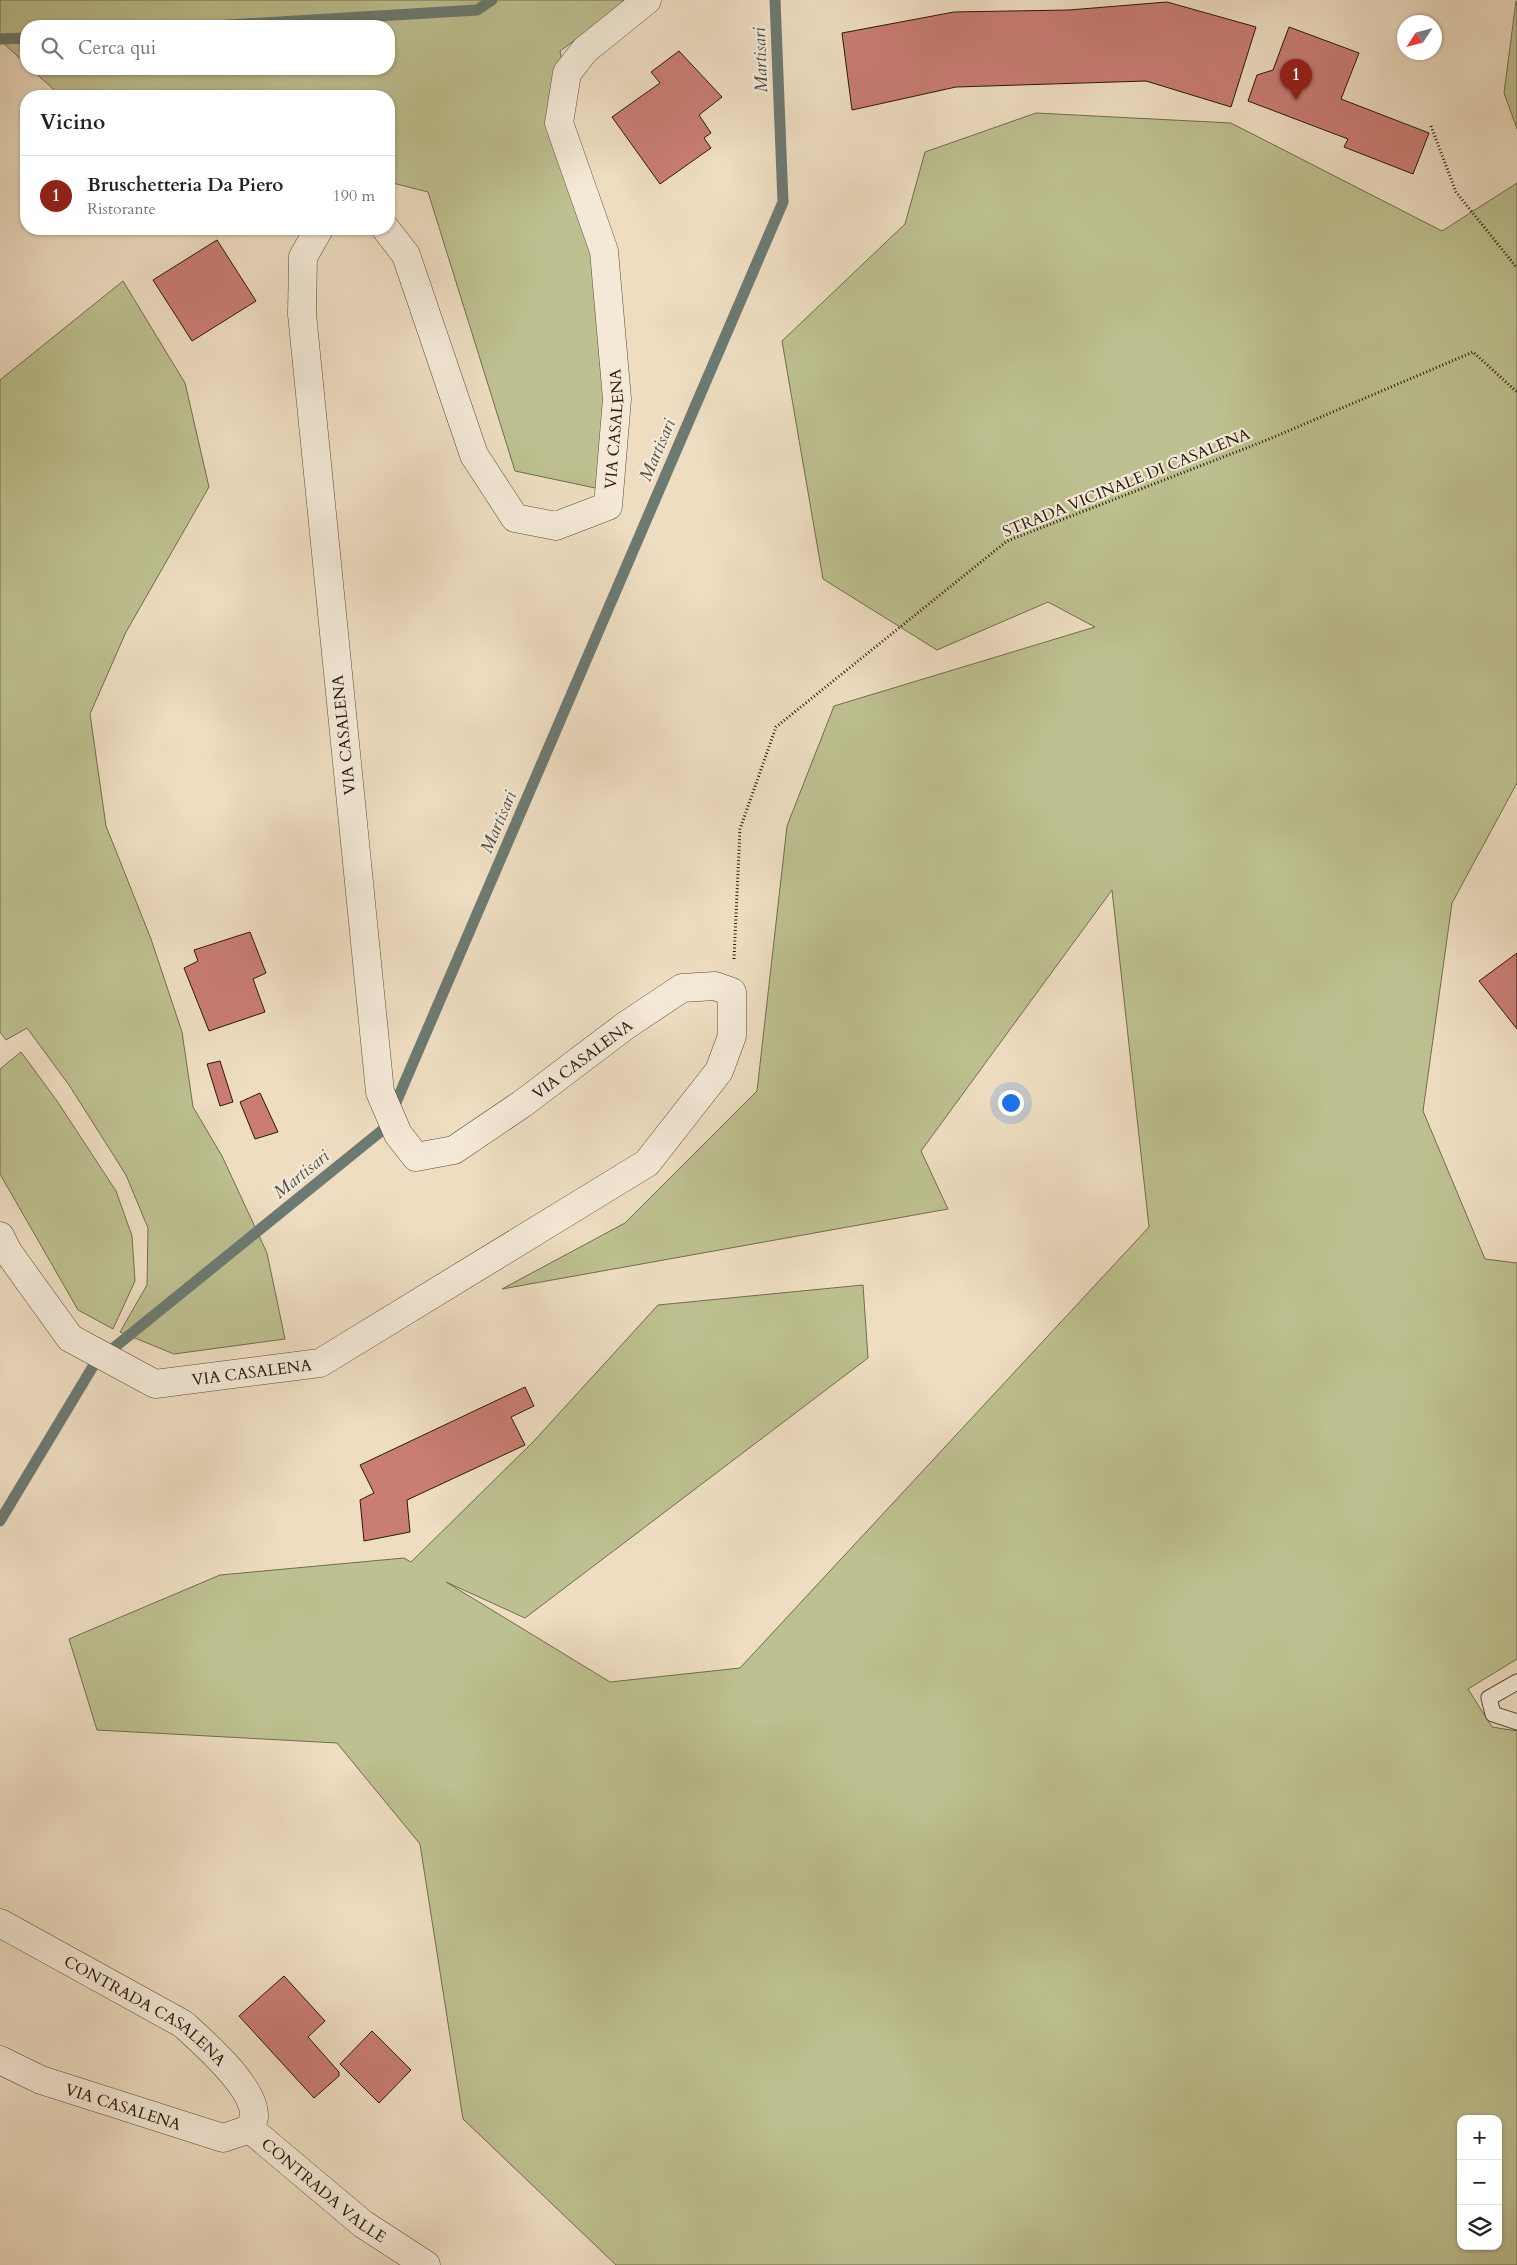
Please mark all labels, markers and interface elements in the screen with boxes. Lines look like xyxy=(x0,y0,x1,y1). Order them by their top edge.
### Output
north arrow xyxy=(1397,15,1442,60)
search box xyxy=(20,20,395,75)
water label: Martisari xyxy=(747,26,774,93)
icon: search xyxy=(38,34,66,62)
text: Cerca qui xyxy=(78,35,156,61)
pin: 1 xyxy=(1280,59,1312,100)
text: Vicino xyxy=(40,108,105,137)
text: Bruschetteria Da Piero xyxy=(87,172,283,198)
text: 1 xyxy=(52,185,60,207)
text: 190 m xyxy=(333,185,375,207)
text: Ristorante xyxy=(87,198,156,220)
street label: VIA CASALENA xyxy=(599,367,629,490)
water label: Martisari xyxy=(633,414,682,485)
street label: STRADA VICINALE DI CASALENA xyxy=(999,423,1254,543)
street label: VIA CASALENA xyxy=(327,673,361,796)
water label: Martisari xyxy=(474,786,523,857)
street label: VIA CASALENA xyxy=(528,1014,638,1105)
your location xyxy=(998,1090,1024,1116)
water label: Martisari xyxy=(268,1143,335,1205)
street label: VIA CASALENA xyxy=(191,1354,314,1391)
street label: CONTRADA CASALENA xyxy=(60,1950,231,2071)
street label: VIA CASALENA xyxy=(62,2078,184,2136)
map controls xyxy=(1457,2115,1502,2250)
button: + xyxy=(1457,2115,1502,2160)
street label: CONTRADA VALLE xyxy=(256,2133,390,2248)
button: − xyxy=(1457,2160,1502,2205)
button: layers xyxy=(1457,2205,1502,2250)

